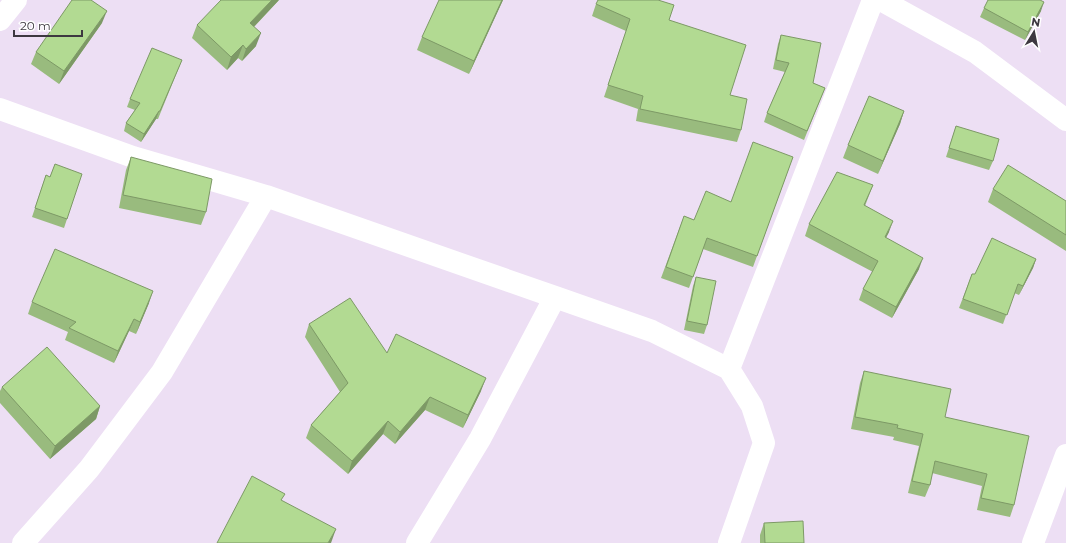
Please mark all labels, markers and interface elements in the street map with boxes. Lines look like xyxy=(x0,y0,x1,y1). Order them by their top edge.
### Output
scale bar xyxy=(14,12,82,38)
north arrow xyxy=(1014,12,1054,52)
text: N xyxy=(1030,14,1041,30)
text: 20 m xyxy=(20,18,51,33)

